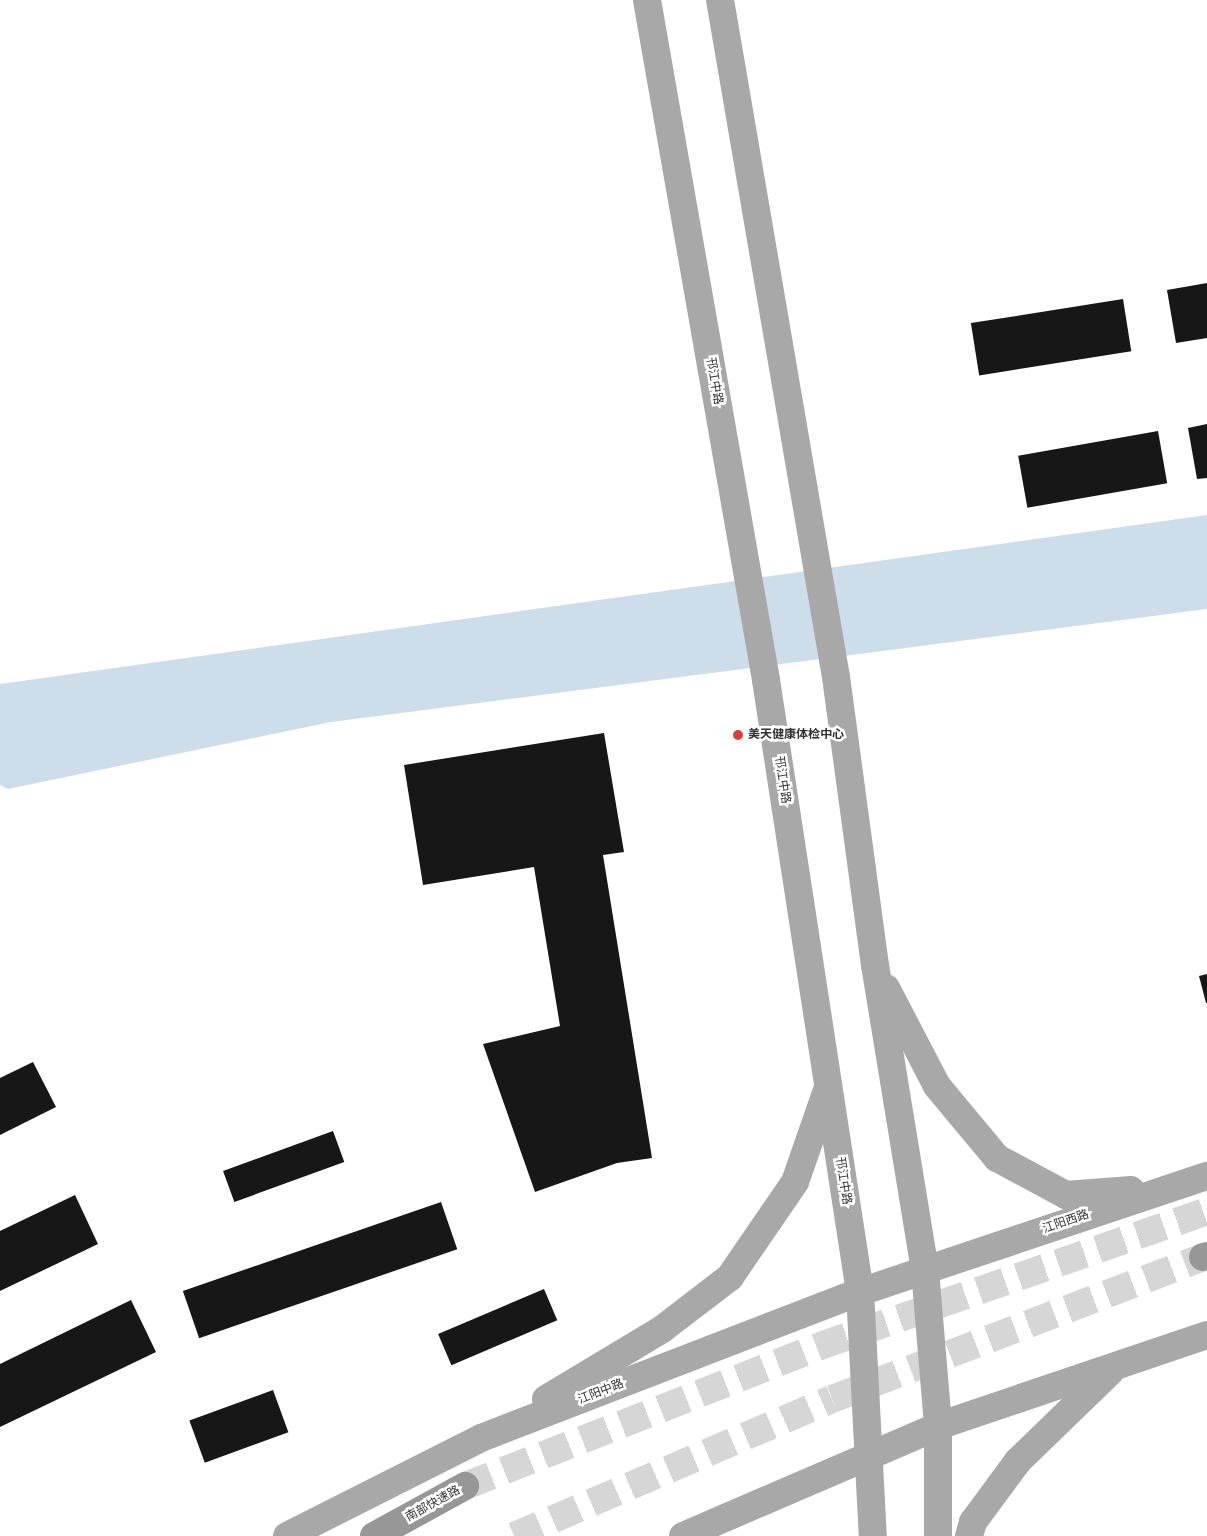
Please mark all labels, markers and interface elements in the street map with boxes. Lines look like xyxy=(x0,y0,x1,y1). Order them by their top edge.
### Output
street label: 邗江中路 xyxy=(703,356,725,406)
place label: 美天健康体检中心 xyxy=(748,728,844,742)
marker: 美天健康体检中心 xyxy=(732,729,744,741)
street label: 邗江中路 xyxy=(771,755,793,805)
street label: 邗江中路 xyxy=(832,1156,854,1206)
street label: 江阳西路 xyxy=(1041,1207,1091,1237)
street label: 江阳中路 xyxy=(576,1377,626,1407)
street label: 南部快速路 xyxy=(403,1483,463,1525)

